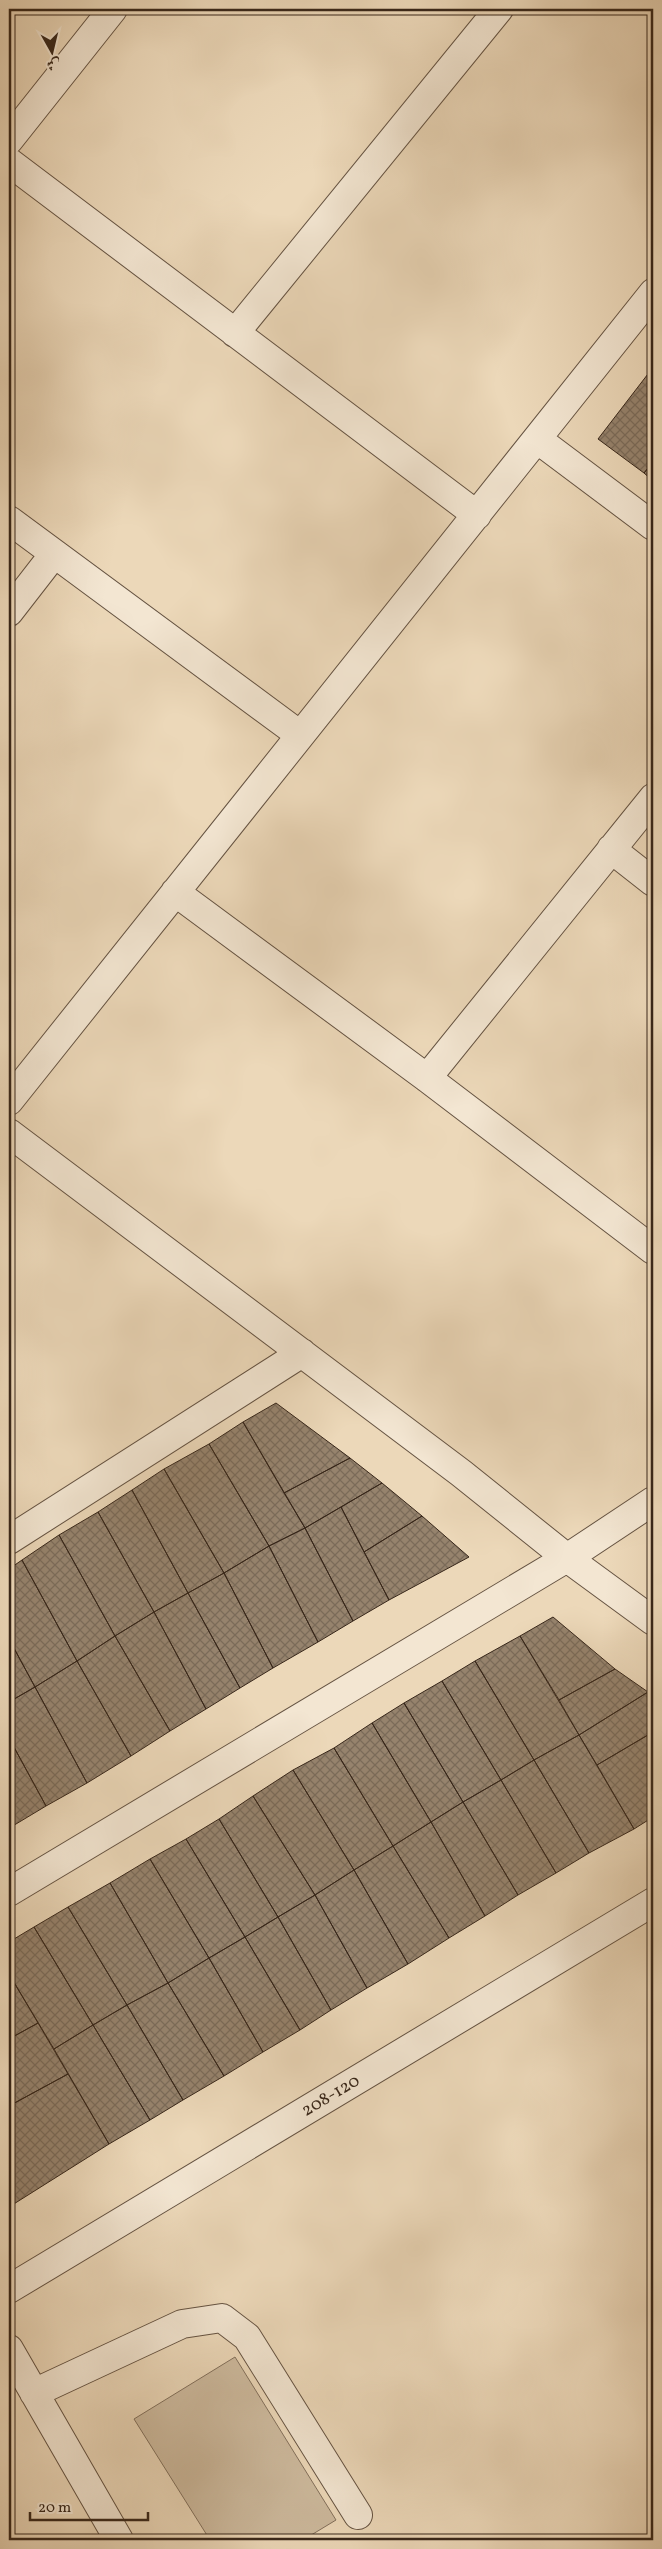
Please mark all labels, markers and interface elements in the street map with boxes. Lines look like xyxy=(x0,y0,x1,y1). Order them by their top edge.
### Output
north arrow xyxy=(28,28,78,78)
text: ش xyxy=(45,53,62,74)
street label: 208-120 xyxy=(297,2069,365,2123)
scale bar xyxy=(30,2489,148,2521)
text: 20 m xyxy=(38,2498,71,2519)

